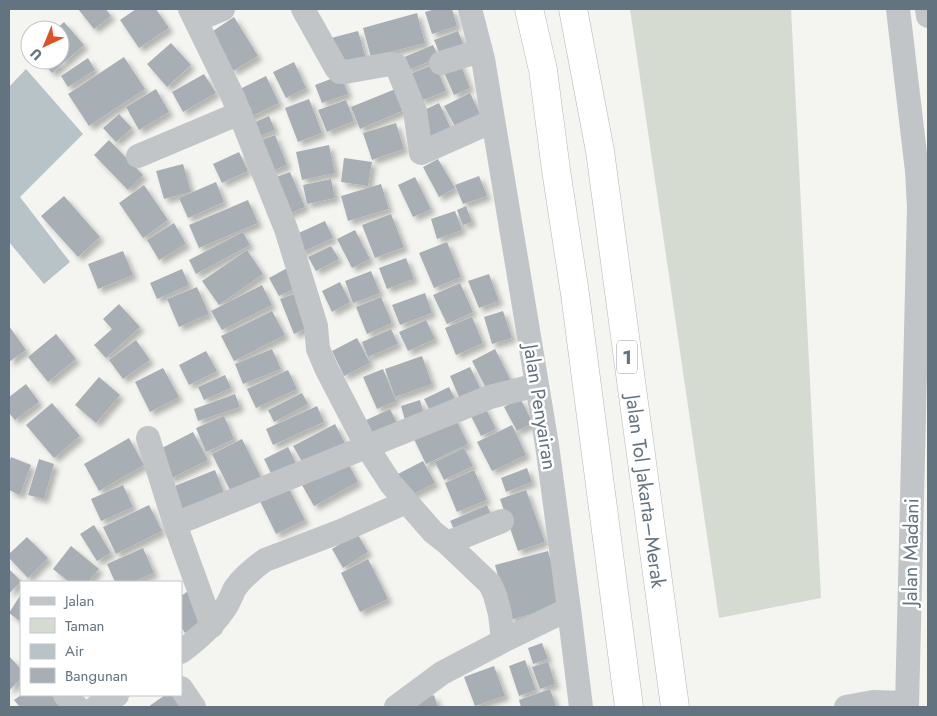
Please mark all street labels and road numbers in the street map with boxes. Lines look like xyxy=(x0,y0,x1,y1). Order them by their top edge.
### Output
street label: Jalan Penyairan xyxy=(515,339,564,472)
road number: 1 xyxy=(617,341,637,374)
street label: Jalan Tol Jakarta–Merak xyxy=(618,390,673,590)
street label: Jalan Madani xyxy=(896,498,926,609)

